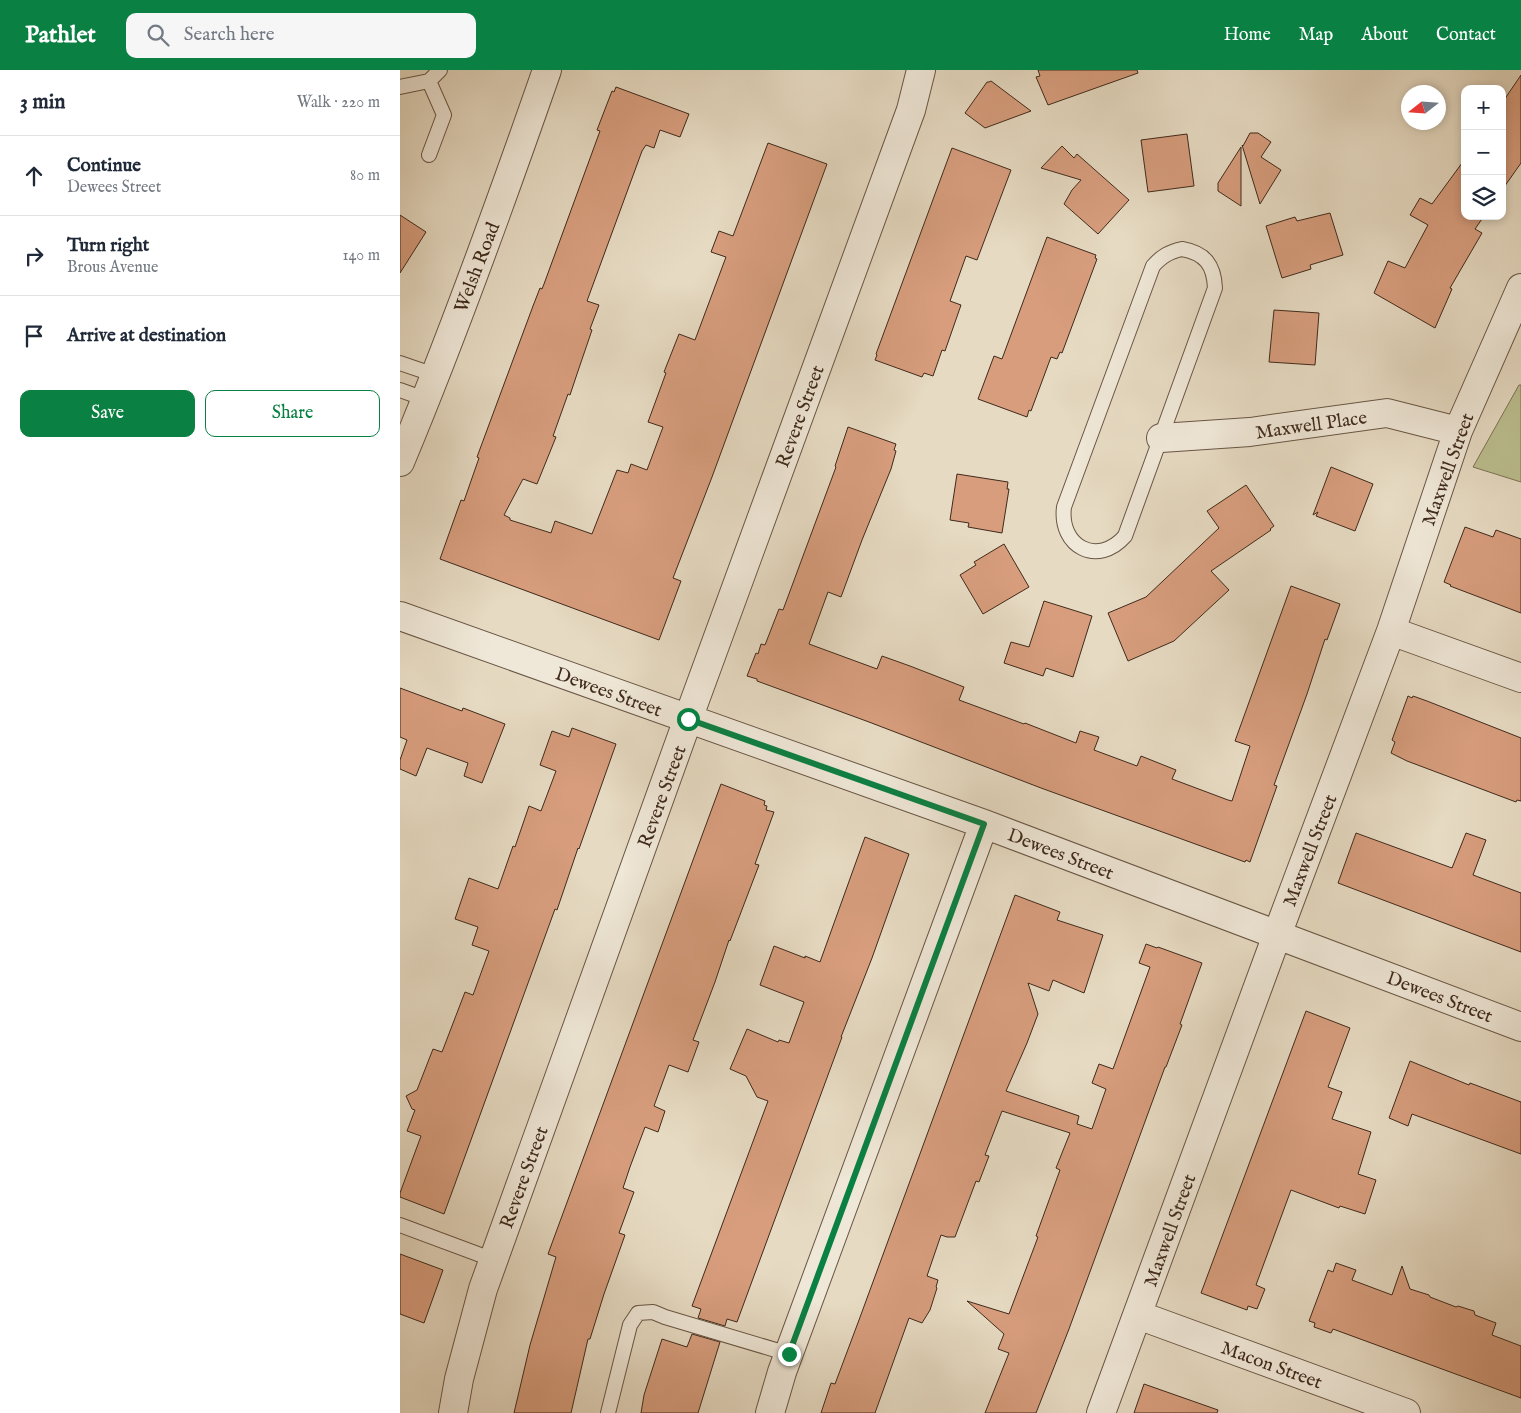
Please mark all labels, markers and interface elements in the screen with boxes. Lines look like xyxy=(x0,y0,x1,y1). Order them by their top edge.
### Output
search box xyxy=(126,13,476,58)
text: Pathlet xyxy=(25,20,96,51)
icon: search xyxy=(144,21,172,49)
text: Search here xyxy=(184,23,274,47)
text: Home xyxy=(1224,24,1271,47)
text: Map xyxy=(1299,24,1333,47)
text: About xyxy=(1361,24,1408,47)
text: Contact xyxy=(1436,24,1496,47)
north arrow xyxy=(1401,85,1446,130)
map controls xyxy=(1461,85,1506,220)
button: + xyxy=(1461,85,1506,130)
text: 3 min xyxy=(20,89,65,116)
text: Walk · 220 m xyxy=(297,93,380,113)
button: − xyxy=(1461,130,1506,175)
text: Continue xyxy=(67,154,141,178)
icon: ahead xyxy=(20,162,48,190)
text: 80 m xyxy=(350,166,380,186)
button: layers xyxy=(1461,175,1506,220)
text: Dewees Street xyxy=(67,178,161,198)
street label: Welsh Road xyxy=(450,218,506,316)
text: Turn right xyxy=(67,234,149,258)
icon: right xyxy=(20,242,48,270)
text: 140 m xyxy=(342,246,380,266)
text: Brous Avenue xyxy=(67,258,158,278)
icon: arrive xyxy=(20,322,48,350)
text: Arrive at destination xyxy=(67,324,226,348)
street label: Revere Street xyxy=(771,362,831,471)
button: Save xyxy=(20,390,195,437)
button: Share xyxy=(205,390,380,437)
street label: Maxwell Place xyxy=(1254,406,1369,446)
street label: Maxwell Street xyxy=(1417,410,1481,529)
street label: Dewees Street xyxy=(552,662,665,723)
route start xyxy=(677,708,700,731)
street label: Revere Street xyxy=(633,742,693,851)
street label: Maxwell Street xyxy=(1278,791,1343,910)
street label: Dewees Street xyxy=(1004,824,1117,886)
street label: Dewees Street xyxy=(1383,967,1496,1029)
street label: Revere Street xyxy=(495,1123,555,1232)
street label: Maxwell Street xyxy=(1139,1171,1203,1290)
street label: Macon Street xyxy=(1217,1336,1326,1395)
route end xyxy=(778,1343,801,1366)

